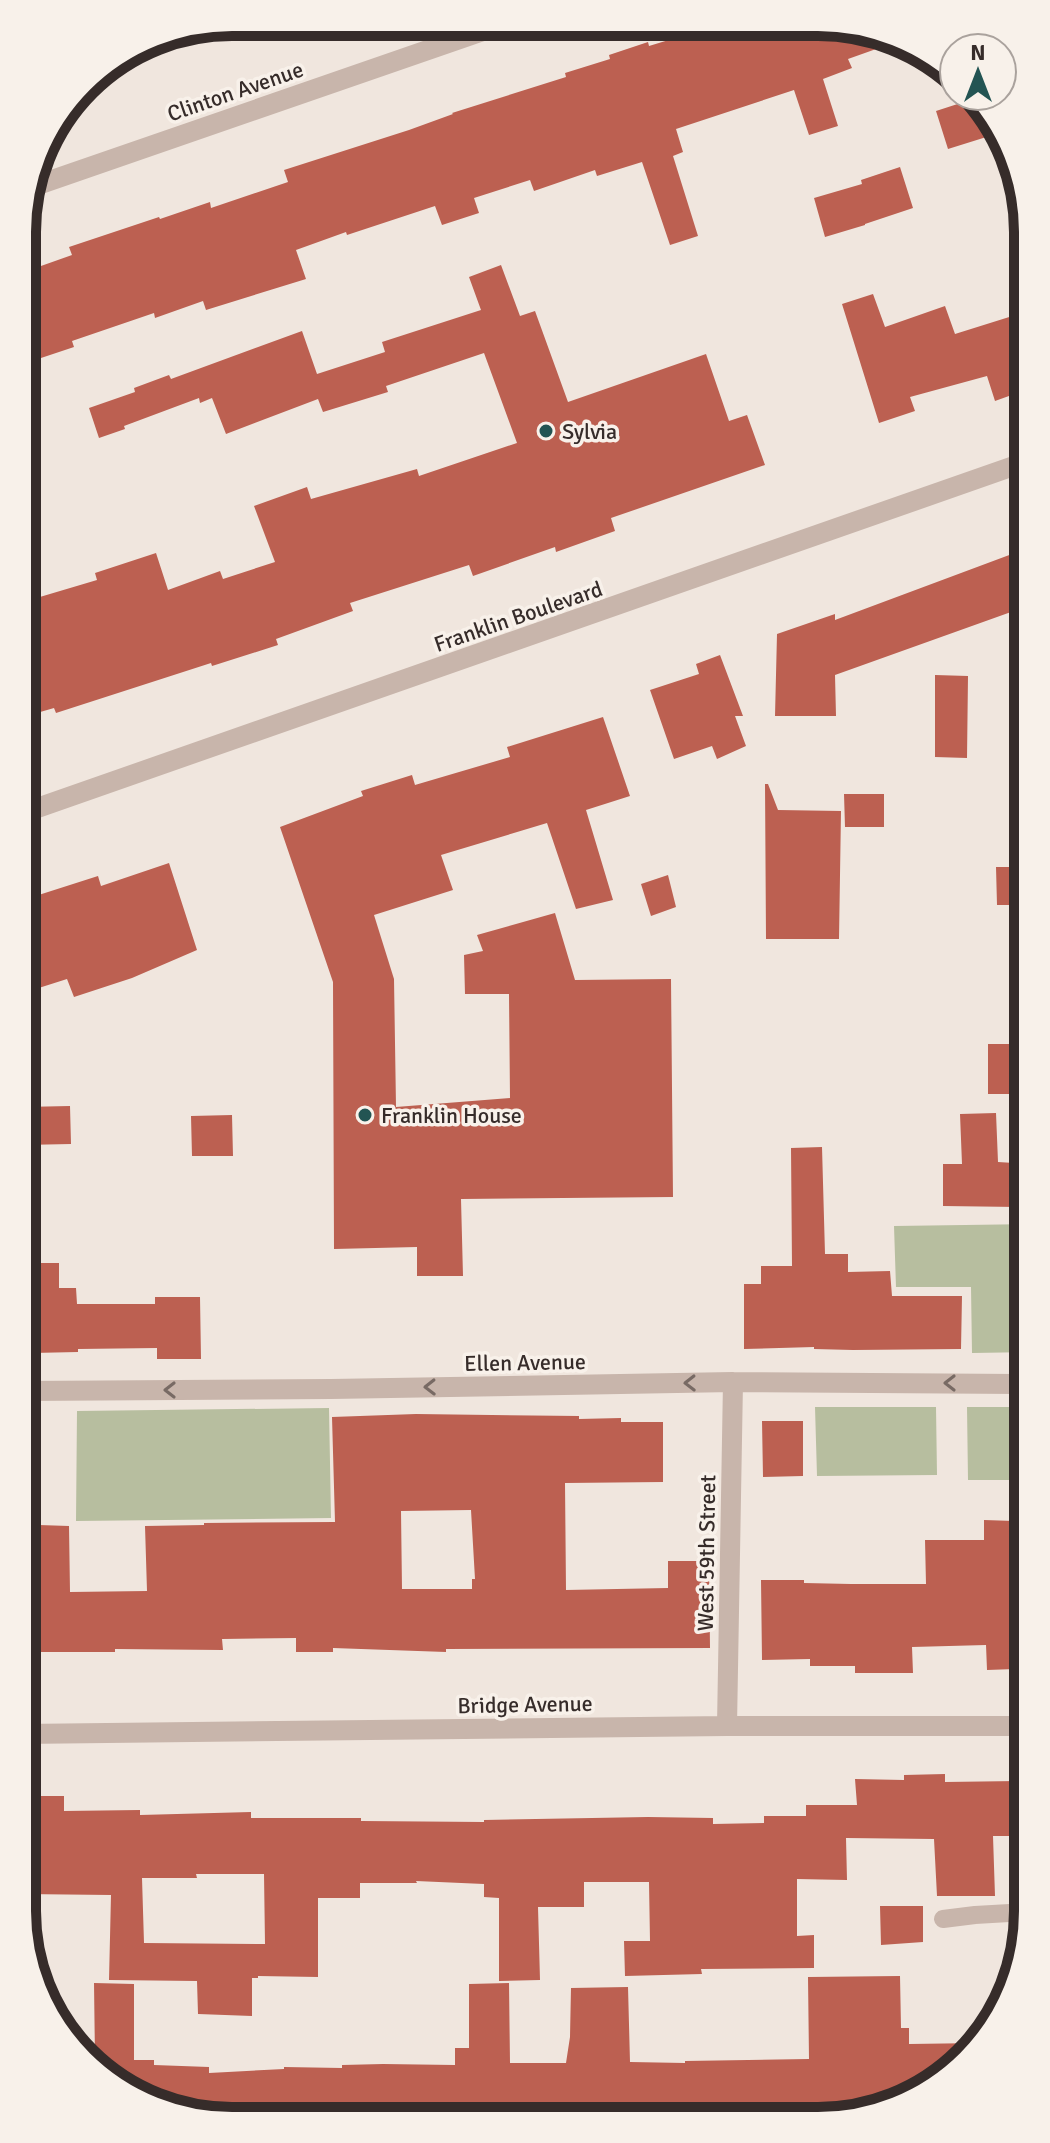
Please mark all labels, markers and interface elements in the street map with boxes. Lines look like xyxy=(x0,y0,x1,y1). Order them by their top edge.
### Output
north arrow xyxy=(938,32,1018,112)
text: N xyxy=(970,39,986,66)
street label: Clinton Avenue xyxy=(164,56,307,127)
place label: Sylvia xyxy=(562,418,617,445)
marker: Sylvia xyxy=(537,422,555,440)
street label: Franklin Boulevard xyxy=(430,575,606,658)
place label: Franklin House xyxy=(381,1102,522,1129)
marker: Franklin House xyxy=(356,1106,374,1124)
street label: Ellen Avenue xyxy=(464,1348,586,1377)
one-way arrow xyxy=(683,1374,696,1392)
one-way arrow xyxy=(943,1374,956,1392)
one-way arrow xyxy=(423,1379,436,1396)
one-way arrow xyxy=(163,1381,176,1399)
street label: West 59th Street xyxy=(692,1474,721,1632)
street label: Bridge Avenue xyxy=(457,1690,593,1719)

